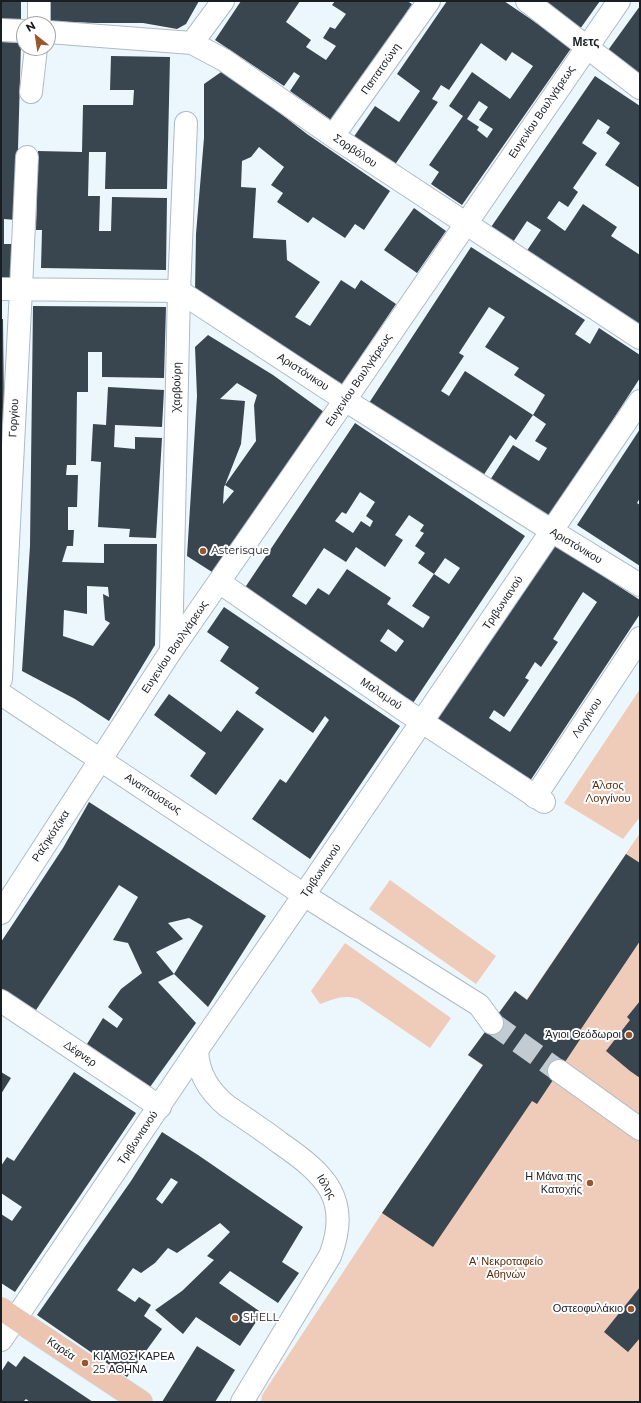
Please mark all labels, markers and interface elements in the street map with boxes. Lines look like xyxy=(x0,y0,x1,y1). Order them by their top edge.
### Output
north arrow xyxy=(16,16,56,56)
text: N xyxy=(23,18,38,35)
district label: Μετς xyxy=(573,35,599,49)
street label: Παπατσώνη xyxy=(358,41,404,97)
street label: Ευγενίου Βουλγάρεως xyxy=(506,63,578,161)
street label: Σορβόλου xyxy=(331,132,379,170)
street label: Ευγενίου Βουλγάρεως xyxy=(323,331,395,429)
street label: Αριστόνικου xyxy=(275,350,331,394)
street label: Χαρβούρη xyxy=(170,362,184,412)
street label: Γοργίου xyxy=(6,398,22,438)
street label: Αριστόνικου xyxy=(547,525,605,567)
place label: Asterisque xyxy=(211,544,269,558)
marker: Asterisque xyxy=(198,546,208,556)
street label: Τριβωνιανού xyxy=(480,573,526,633)
street label: Ευγενίου Βουλγάρεως xyxy=(139,598,211,696)
street label: Μαλαμού xyxy=(358,675,404,713)
street label: Λογγίνου xyxy=(569,696,605,740)
street label: Αναπαύσεως xyxy=(122,771,184,817)
park label: Άλσος Λογγίνου xyxy=(586,779,630,805)
street label: Ραζηκότζικα xyxy=(29,808,73,864)
street label: Τριβωνιανού xyxy=(298,841,344,901)
place label: Άγιοι Θεόδωροι xyxy=(545,1028,621,1042)
marker: Άγιοι Θεόδωροι xyxy=(624,1030,634,1040)
street label: Δέφνερ xyxy=(61,1038,99,1070)
street label: Τριβωνιανού xyxy=(115,1108,161,1168)
place label: Η Μάνα της Κατοχής xyxy=(525,1170,582,1196)
street label: Ιόλης xyxy=(314,1172,338,1202)
marker: Η Μάνα της Κατοχής xyxy=(585,1178,595,1188)
park label: Α' Νεκροταφείο Αθηνών xyxy=(469,1255,543,1281)
place label: Οστεοφυλάκιο xyxy=(553,1302,623,1316)
marker: Οστεοφυλάκιο xyxy=(626,1304,636,1314)
place label: SHELL xyxy=(243,1311,279,1325)
marker: SHELL xyxy=(230,1313,240,1323)
street label: Καρέα xyxy=(44,1335,78,1363)
place label: ΚΙΑΜΟΣ ΚΑΡΕΑ 25 ΑΘΗΝΑ xyxy=(93,1350,175,1376)
marker: ΚΙΑΜΟΣ ΚΑΡΕΑ 25 ΑΘΗΝΑ xyxy=(80,1358,90,1368)

